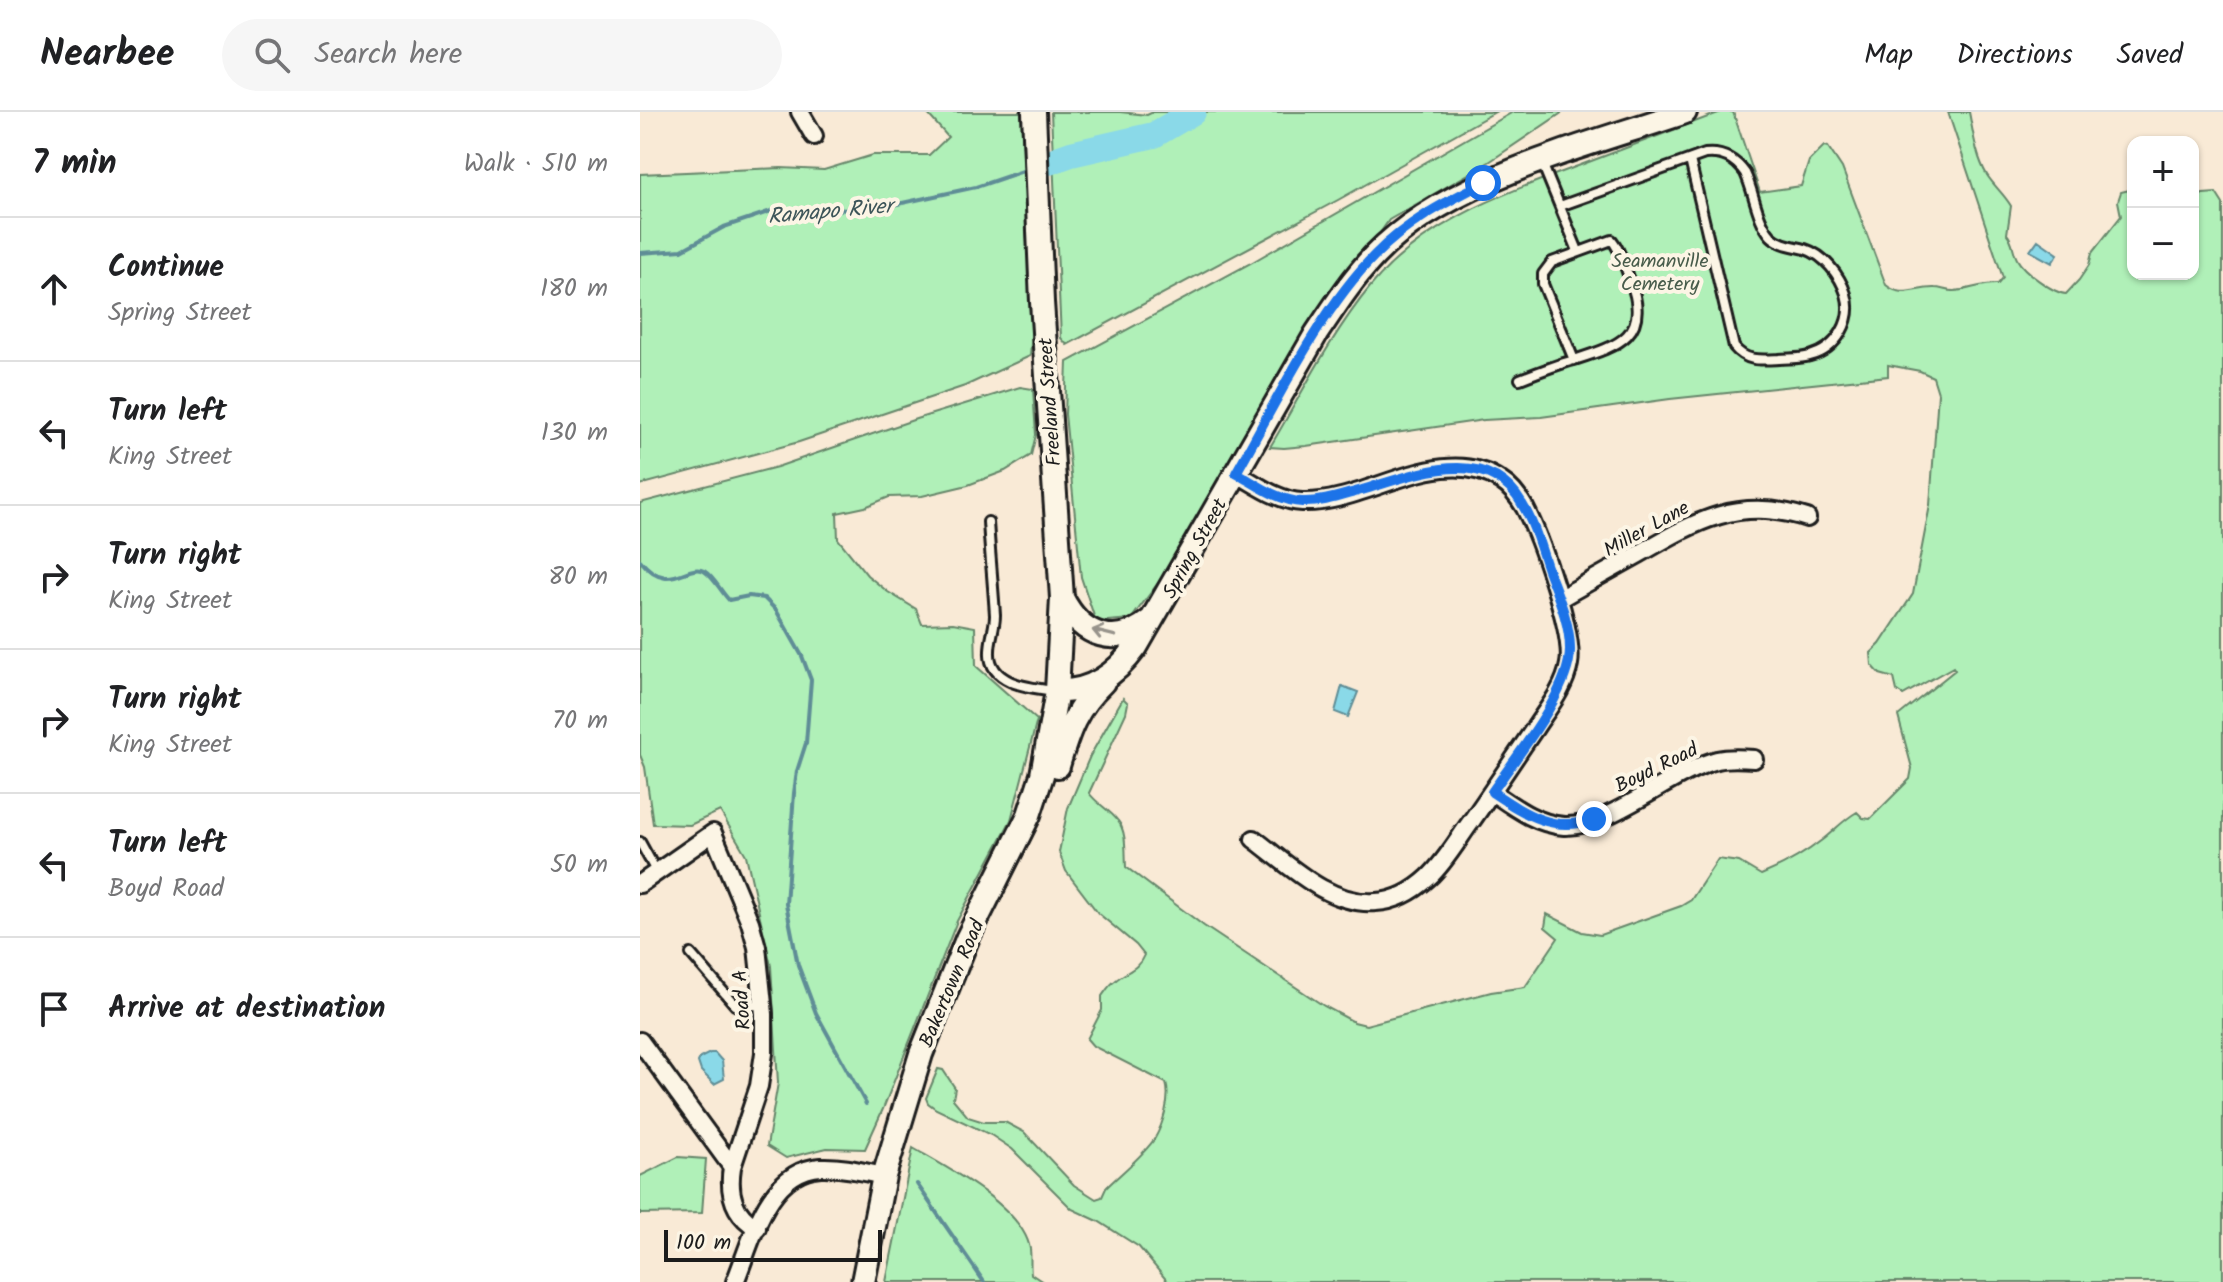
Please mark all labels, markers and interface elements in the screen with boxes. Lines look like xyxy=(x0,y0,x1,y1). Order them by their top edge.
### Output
search box xyxy=(222,19,782,91)
text: Nearbee xyxy=(40,25,174,85)
text: Search here xyxy=(314,31,462,79)
icon: search xyxy=(250,33,294,77)
text: Map xyxy=(1864,33,1913,78)
text: Directions xyxy=(1957,33,2073,78)
text: Saved xyxy=(2117,33,2183,78)
map controls xyxy=(2127,136,2199,280)
button: + xyxy=(2127,136,2199,208)
text: 7 min xyxy=(32,137,117,191)
text: Walk · 510 m xyxy=(464,143,608,185)
route start xyxy=(1465,165,1501,201)
water label: Ramapo River xyxy=(767,189,899,235)
button: − xyxy=(2127,208,2199,280)
text: Continue xyxy=(108,244,224,292)
park label: Seamanville Cemetery xyxy=(1612,246,1708,301)
icon: ahead xyxy=(32,267,76,311)
text: 180 m xyxy=(540,268,608,310)
text: Spring Street xyxy=(108,292,252,334)
street label: Freeland Street xyxy=(1031,336,1071,467)
text: Turn left xyxy=(108,388,227,436)
icon: left xyxy=(32,411,76,455)
text: 130 m xyxy=(541,412,608,454)
text: King Street xyxy=(108,436,232,478)
street label: Spring Street xyxy=(1155,493,1237,605)
street label: Miller Lane xyxy=(1598,493,1696,567)
text: Turn right xyxy=(108,532,241,580)
icon: right xyxy=(32,555,76,599)
text: 80 m xyxy=(548,556,608,598)
text: King Street xyxy=(108,580,232,622)
one-way arrow xyxy=(1091,625,1117,640)
text: Turn right xyxy=(108,676,241,724)
icon: right xyxy=(32,699,76,743)
text: 70 m xyxy=(552,700,608,742)
text: King Street xyxy=(108,724,232,766)
street label: Boyd Road xyxy=(1610,734,1705,803)
route end xyxy=(1576,801,1612,837)
text: Turn left xyxy=(108,820,227,868)
icon: left xyxy=(32,843,76,887)
text: 50 m xyxy=(550,844,608,886)
text: Boyd Road xyxy=(108,868,224,910)
street label: Bakertown Road xyxy=(912,914,995,1053)
street label: Road A xyxy=(725,969,761,1031)
text: Arrive at destination xyxy=(108,985,385,1033)
icon: arrive xyxy=(32,987,76,1031)
scale bar xyxy=(664,1226,882,1262)
text: 100 m xyxy=(676,1226,731,1261)

